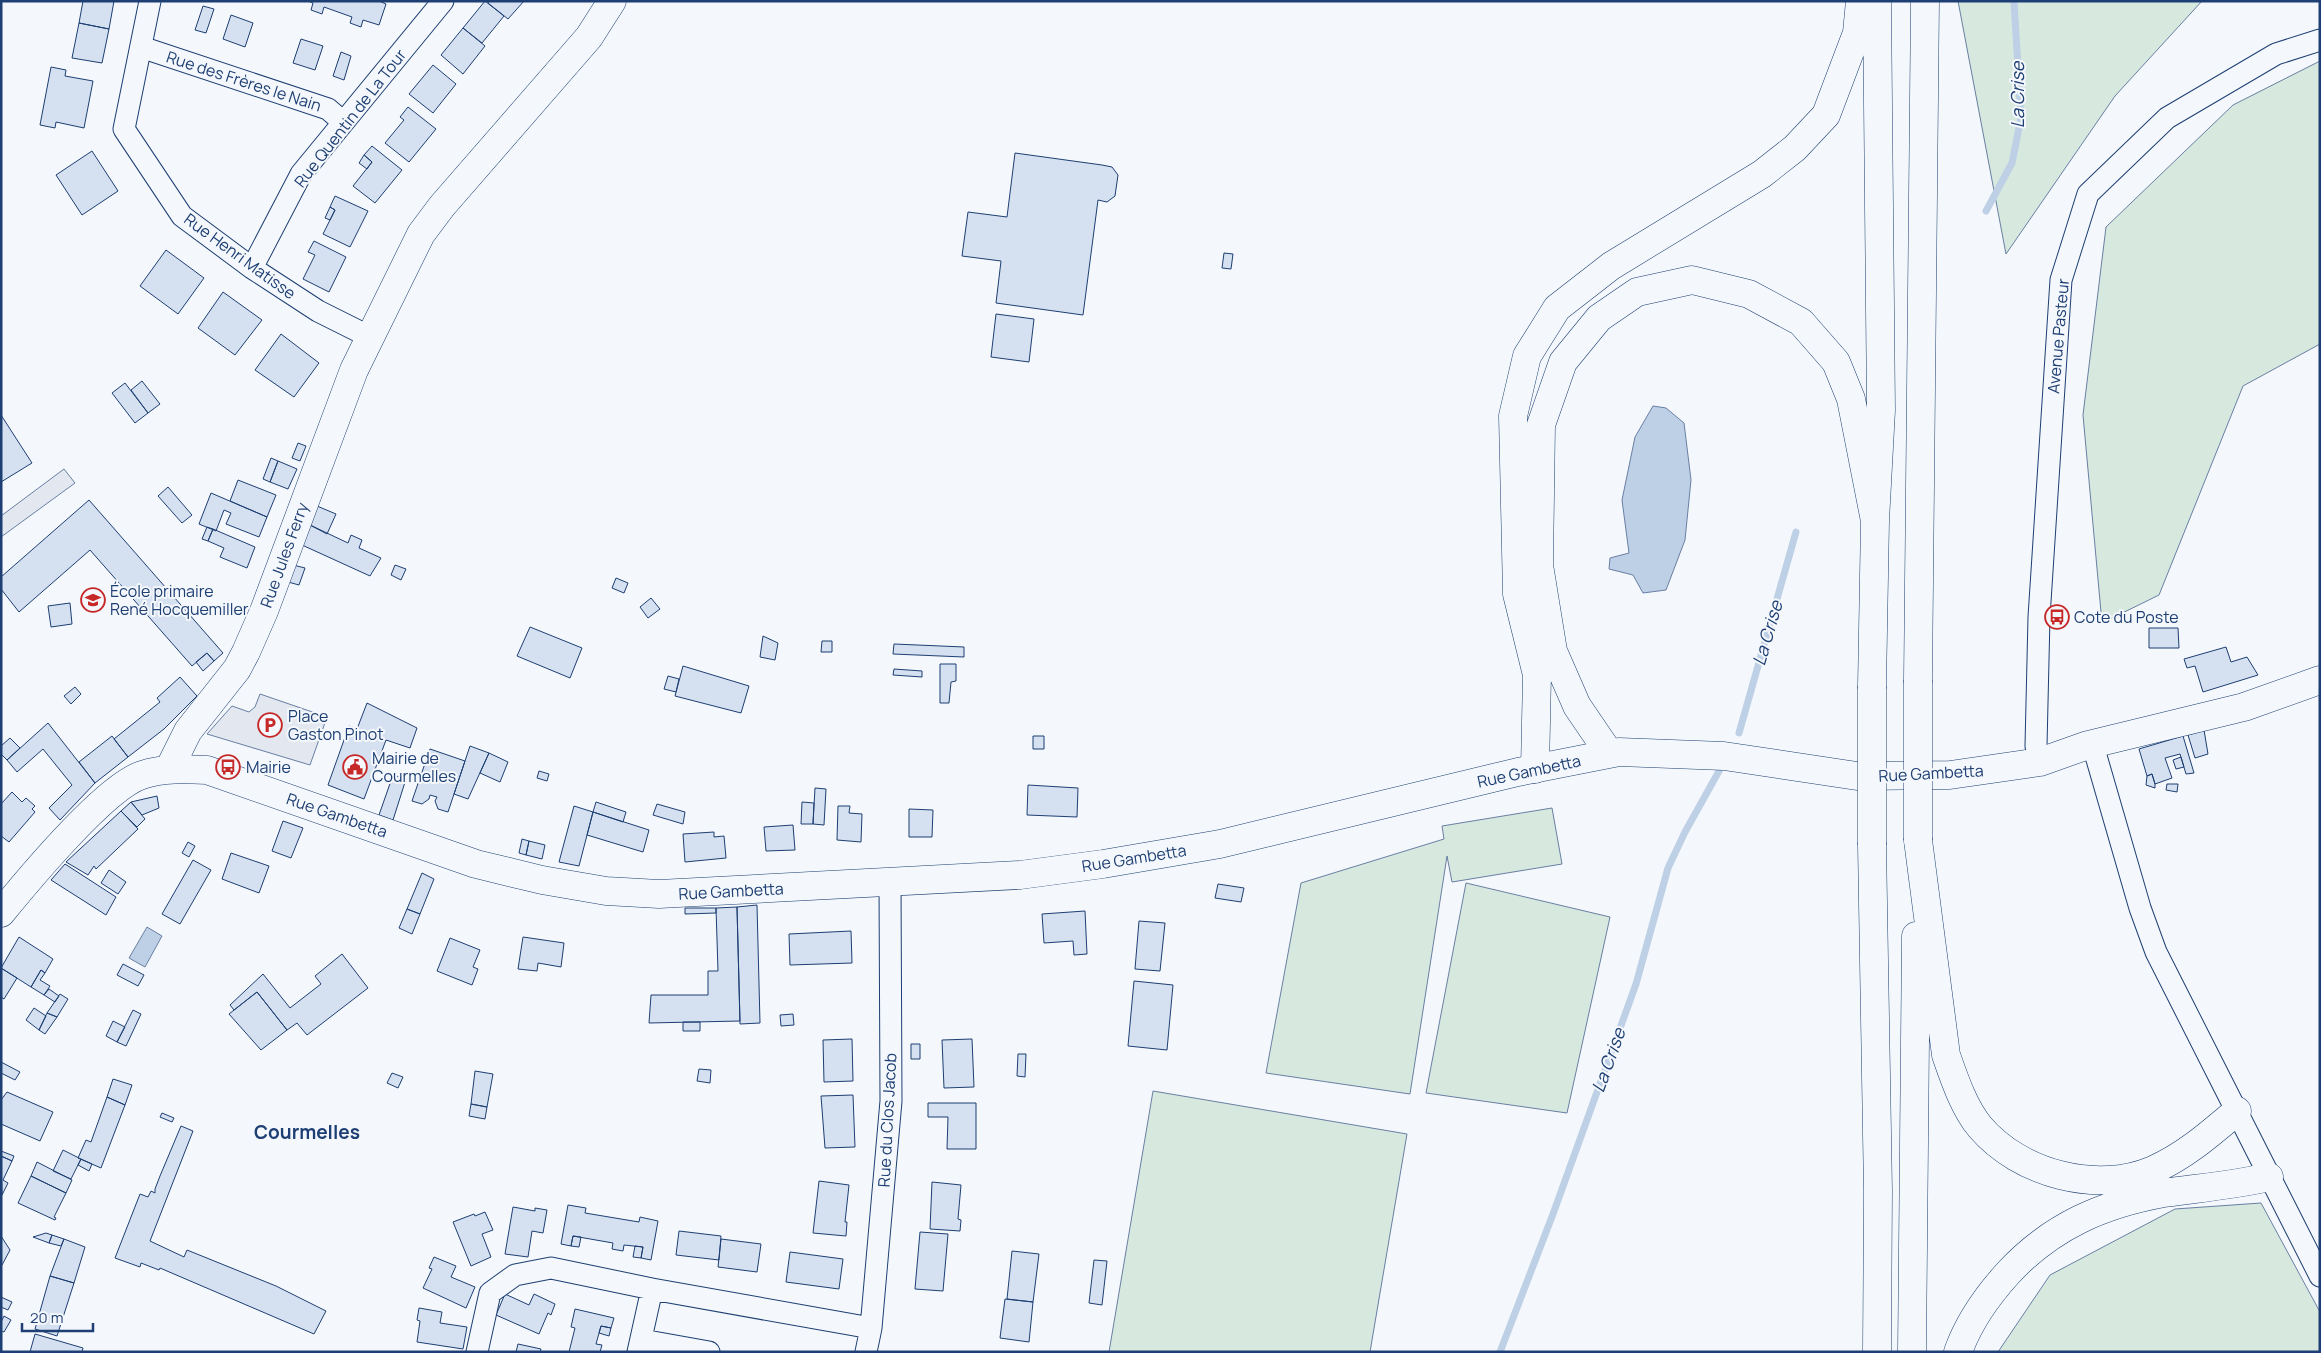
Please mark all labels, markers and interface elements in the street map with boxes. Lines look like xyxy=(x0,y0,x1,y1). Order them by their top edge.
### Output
street label: Rue Quentin de La Tour xyxy=(289,44,411,192)
street label: Rue des Frères le Nain xyxy=(164,46,324,116)
water label: La Crise xyxy=(2005,60,2029,128)
street label: Rue Henri Matisse xyxy=(180,208,300,304)
street label: Avenue Pasteur xyxy=(2042,277,2074,394)
street label: Rue Jules Ferry xyxy=(255,499,313,611)
place label: École primaire René Hocquemiller xyxy=(110,580,249,620)
school or university icon: École primaire René Hocquemiller xyxy=(80,587,106,613)
water label: La Crise xyxy=(1746,596,1788,668)
bus stop icon: Cote du Poste xyxy=(2044,604,2070,630)
place label: Cote du Poste xyxy=(2074,606,2179,628)
place label: Place Gaston Pinot xyxy=(288,705,384,745)
parking icon: Place Gaston Pinot xyxy=(257,712,283,738)
place label: Mairie de Courmelles xyxy=(372,747,456,787)
street label: Rue Gambetta xyxy=(1475,749,1583,793)
bus stop icon: Mairie xyxy=(215,754,241,780)
public building icon: Mairie de Courmelles xyxy=(342,754,368,780)
place label: Mairie xyxy=(246,756,291,778)
street label: Rue Gambetta xyxy=(1878,759,1984,787)
street label: Rue Gambetta xyxy=(284,787,390,843)
street label: Rue Gambetta xyxy=(1080,839,1188,877)
street label: Rue Gambetta xyxy=(678,877,784,905)
water label: La Crise xyxy=(1585,1023,1631,1095)
street label: Rue du Clos Jacob xyxy=(872,1052,902,1188)
district label: Courmelles xyxy=(254,1119,360,1145)
scale bar xyxy=(22,1300,94,1332)
text: 20 m xyxy=(30,1307,63,1328)

